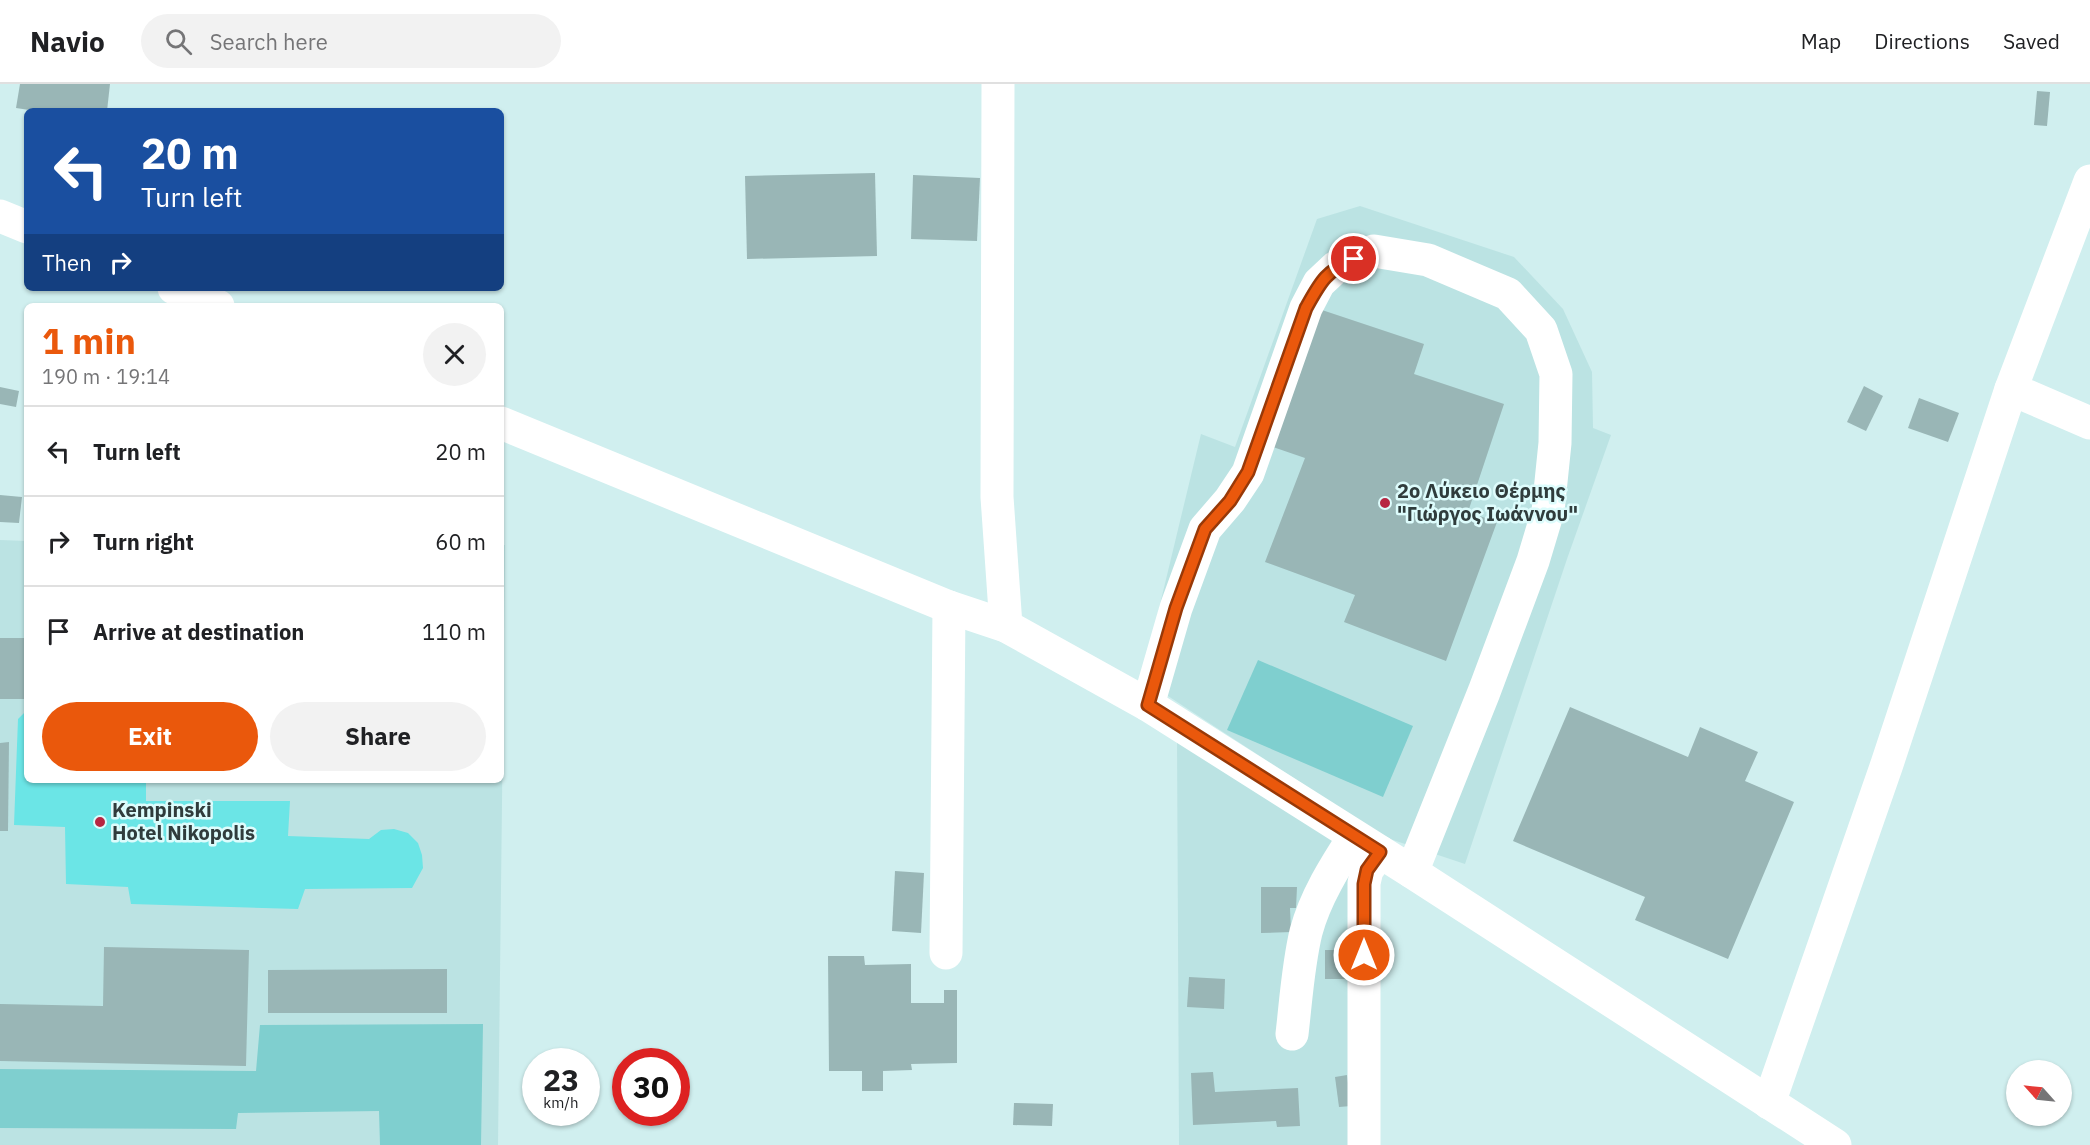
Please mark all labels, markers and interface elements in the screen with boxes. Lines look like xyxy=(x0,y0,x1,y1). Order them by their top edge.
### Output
search box xyxy=(141,14,561,68)
text: Navio xyxy=(30,23,105,60)
icon: search xyxy=(162,25,195,58)
text: Search here xyxy=(210,27,328,56)
text: Map xyxy=(1801,27,1841,55)
text: Directions xyxy=(1874,27,1970,55)
text: Saved xyxy=(2003,27,2060,55)
text: 20 m xyxy=(141,126,239,181)
icon: left xyxy=(42,132,120,210)
text: Turn left xyxy=(141,179,242,214)
pin xyxy=(1328,233,1379,284)
icon: arrive xyxy=(1337,242,1370,275)
icon: right xyxy=(104,246,137,279)
text: Then xyxy=(42,248,92,277)
text: 1 min xyxy=(42,317,136,364)
button: close xyxy=(423,323,486,386)
text: 190 m · 19:14 xyxy=(42,363,170,390)
icon: left xyxy=(42,435,75,468)
text: Turn left xyxy=(93,437,181,466)
text: 20 m xyxy=(435,437,486,466)
place label: 2ο Λύκειο Θέρμης "Γιώργος Ιωάννου" xyxy=(1397,477,1578,527)
marker: 2ο Λύκειο Θέρμης "Γιώργος Ιωάννου" xyxy=(1378,496,1392,510)
icon: right xyxy=(42,525,75,558)
text: Turn right xyxy=(93,527,194,556)
text: 60 m xyxy=(435,527,486,556)
icon: arrive xyxy=(42,615,75,648)
text: Arrive at destination xyxy=(93,617,304,646)
text: 110 m xyxy=(422,617,486,646)
button: Exit xyxy=(42,702,258,771)
button: Share xyxy=(270,702,486,771)
place label: Kempinski Hotel Nikopolis xyxy=(112,796,255,846)
marker: Kempinski Hotel Nikopolis xyxy=(93,815,107,829)
position arrow xyxy=(1332,923,1396,987)
speed limit sign: 30 xyxy=(612,1048,690,1126)
text: 23 xyxy=(543,1060,579,1099)
north arrow xyxy=(2006,1060,2072,1126)
map controls xyxy=(2006,1060,2072,1126)
text: km/h xyxy=(543,1093,579,1112)

